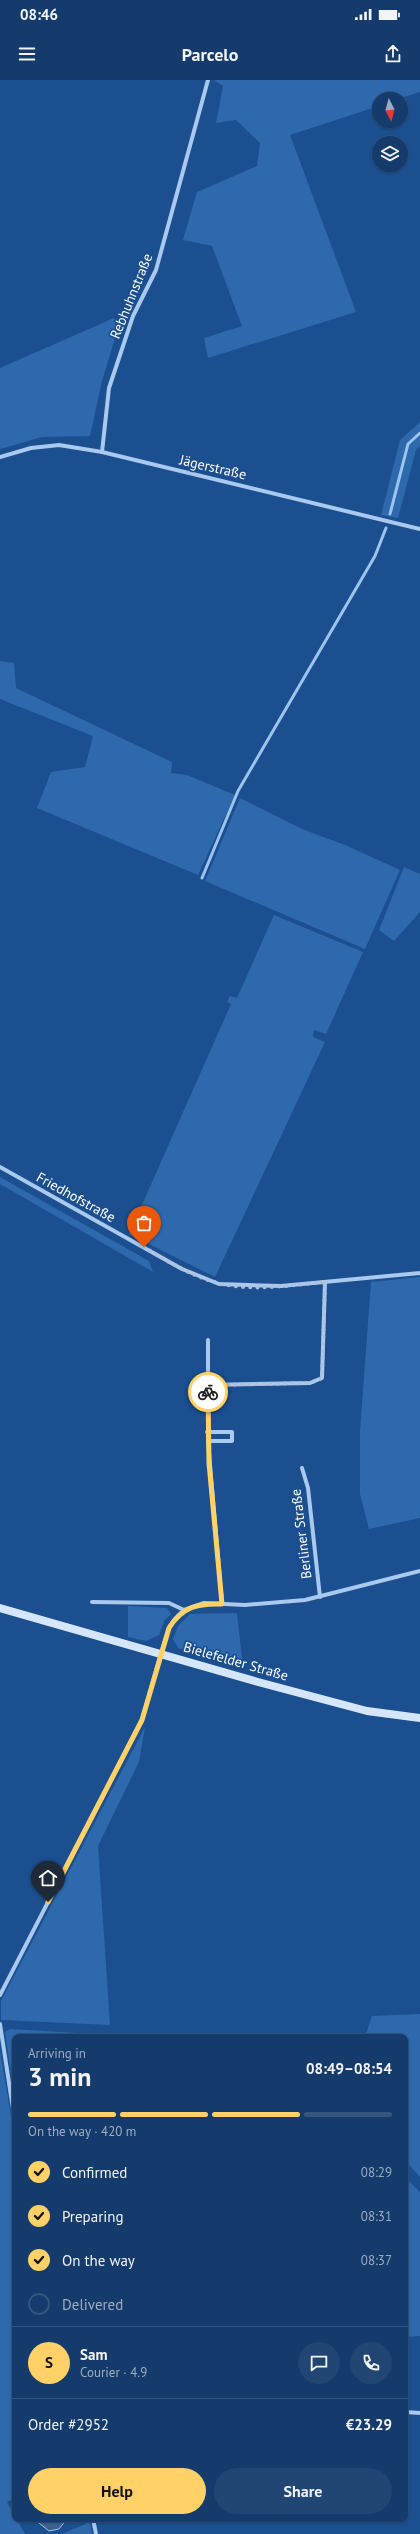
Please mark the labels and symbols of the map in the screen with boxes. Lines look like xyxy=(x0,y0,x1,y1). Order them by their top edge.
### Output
north arrow xyxy=(372,92,408,128)
street label: Rebhuhnstraße xyxy=(106,251,156,341)
street label: Jägerstraße xyxy=(177,450,248,483)
street label: Friedhofstraße xyxy=(33,1168,119,1226)
pin xyxy=(127,1206,161,1247)
courier xyxy=(188,1372,228,1412)
street label: Berliner Straße xyxy=(287,1488,315,1580)
street label: Bielefelder Straße xyxy=(182,1637,290,1685)
pin xyxy=(31,1861,65,1902)

